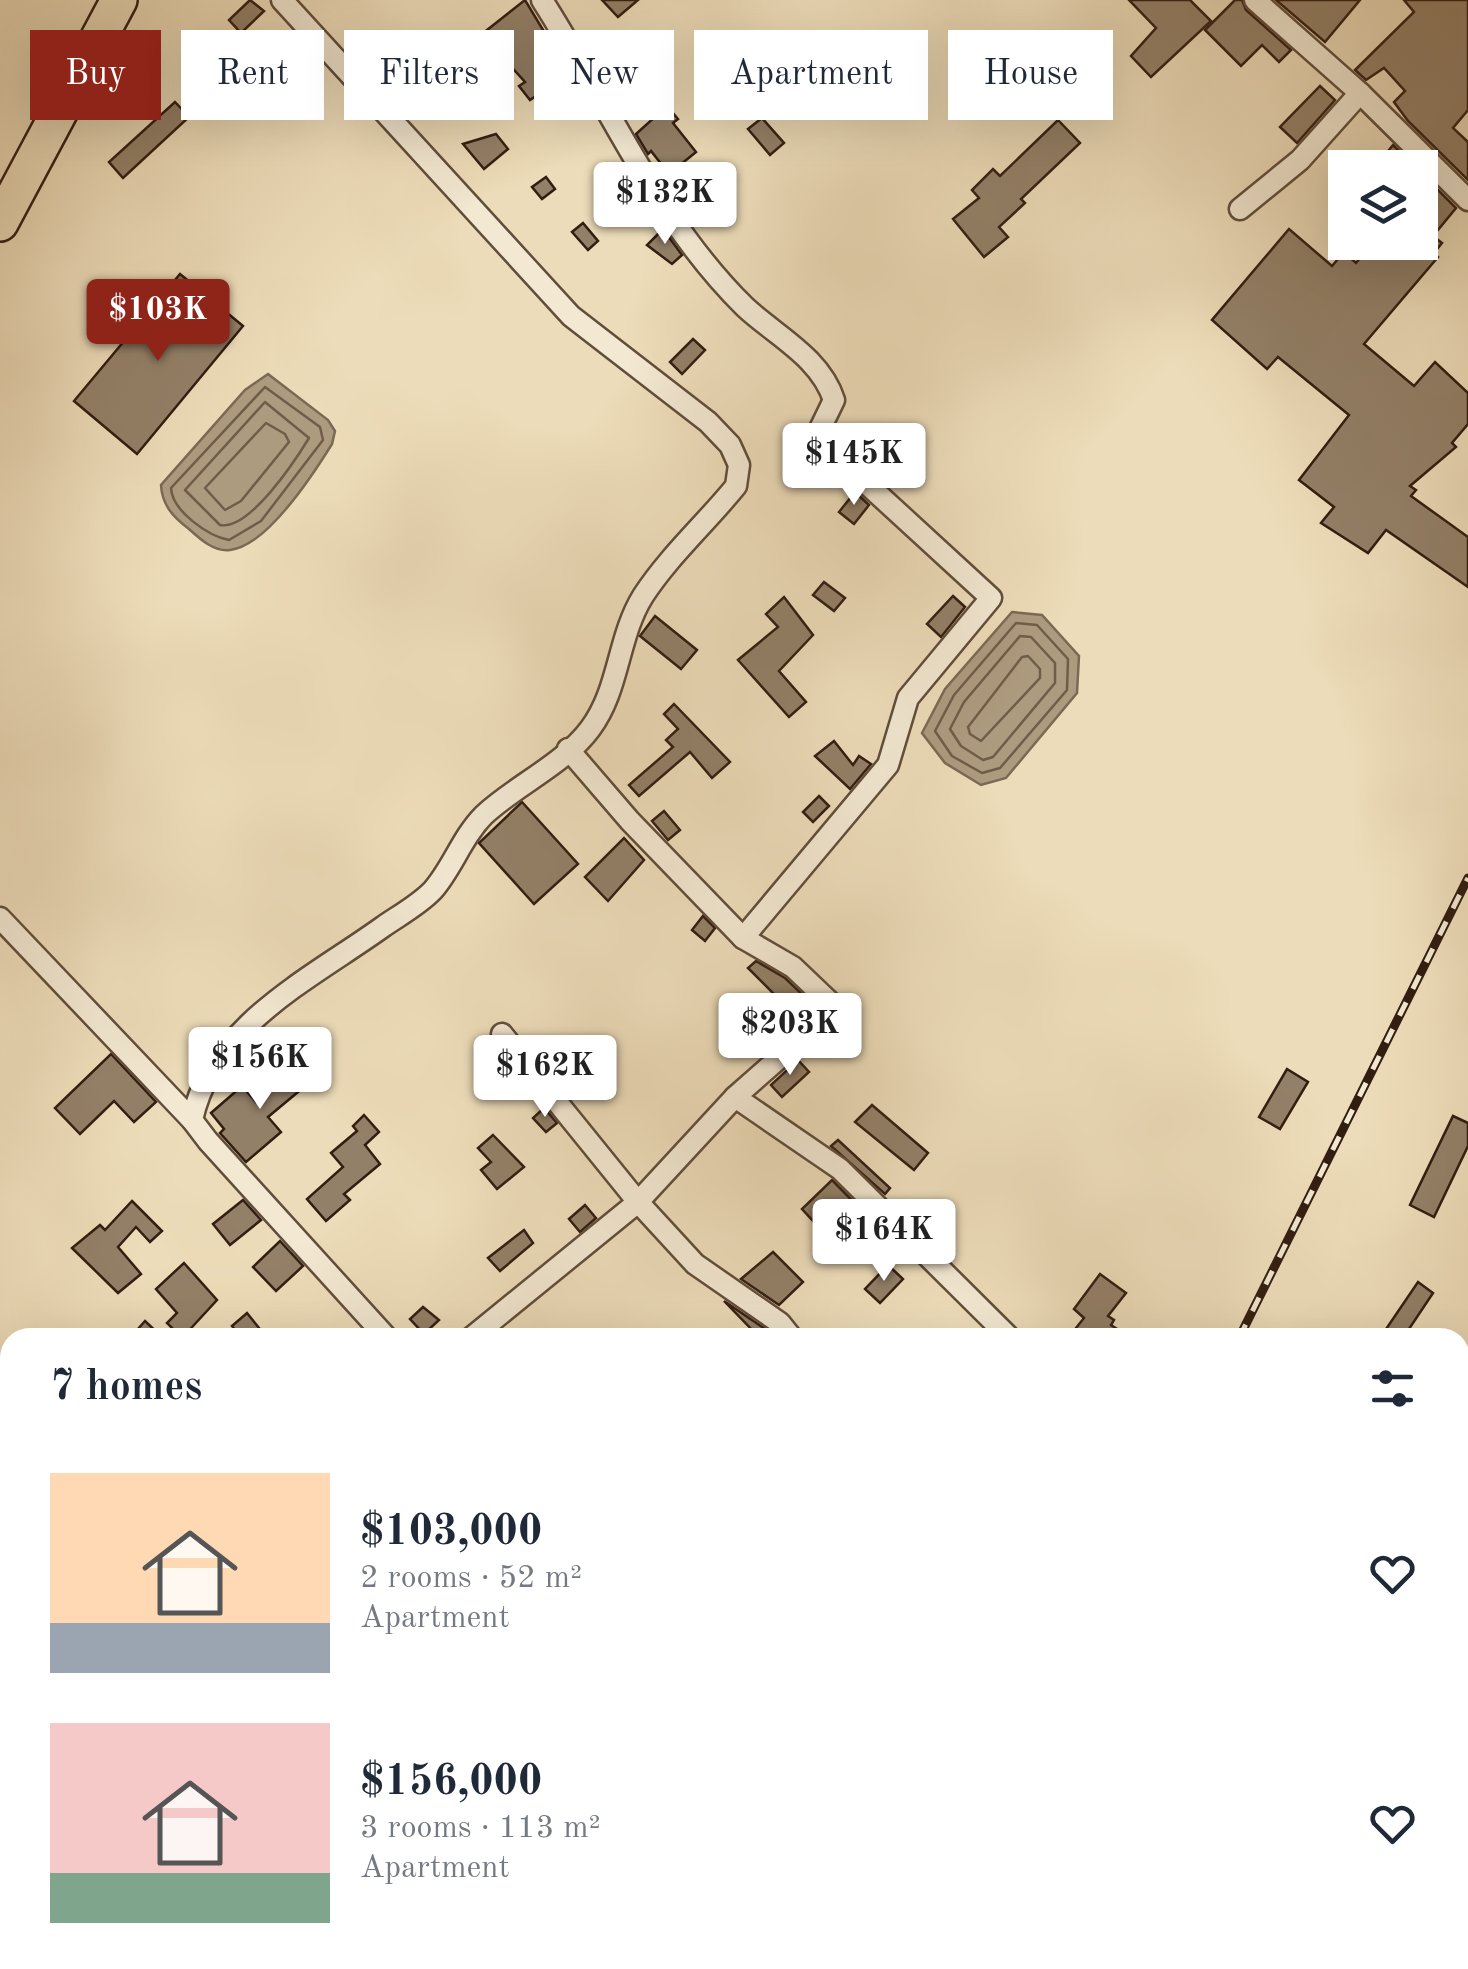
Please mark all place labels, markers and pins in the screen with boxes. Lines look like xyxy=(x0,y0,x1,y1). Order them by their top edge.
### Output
pin: $132K xyxy=(595,162,735,247)
pin: $103K xyxy=(88,279,228,364)
pin: $145K xyxy=(784,423,924,508)
pin: $203K xyxy=(720,993,860,1078)
pin: $156K xyxy=(190,1027,330,1112)
pin: $162K xyxy=(475,1035,615,1120)
pin: $164K xyxy=(814,1199,954,1284)

